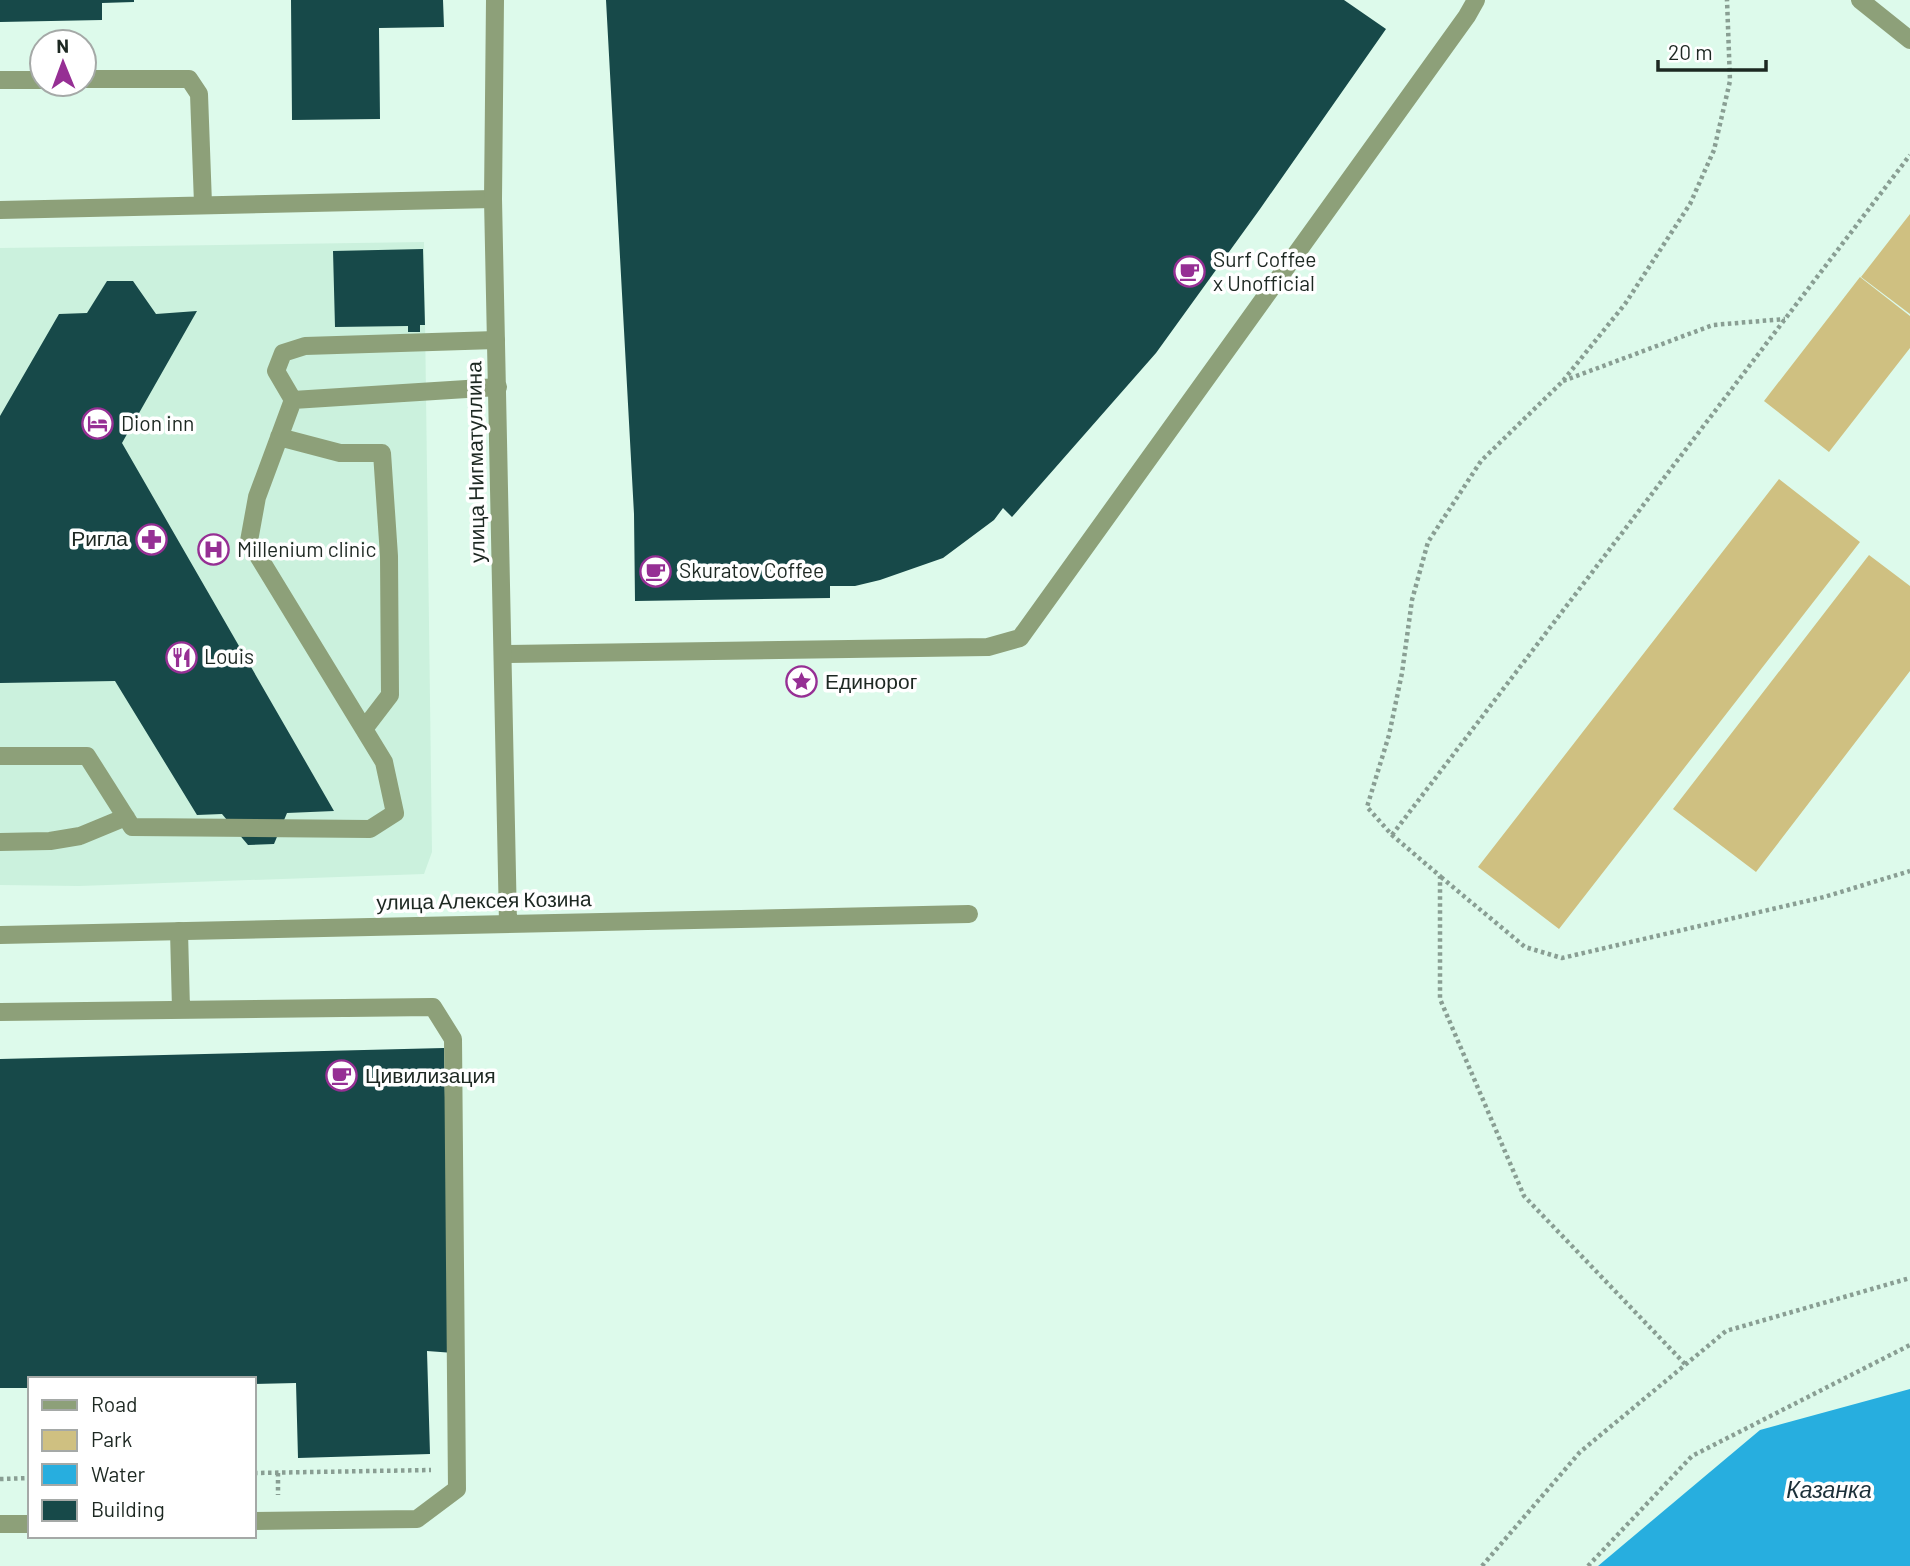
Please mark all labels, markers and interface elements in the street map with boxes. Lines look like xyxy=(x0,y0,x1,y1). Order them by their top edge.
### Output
north arrow xyxy=(28,28,98,98)
scale bar xyxy=(1658,28,1766,72)
text: N xyxy=(56,34,69,57)
text: 20 m xyxy=(1668,39,1713,64)
place label: Surf Coffee x Unofficial xyxy=(1213,246,1317,295)
cafe icon: Surf Coffee x Unofficial xyxy=(1173,255,1207,289)
street label: улица Нигматуллина xyxy=(460,361,489,563)
hotel icon: Dion inn xyxy=(81,407,115,441)
place label: Dion inn xyxy=(121,410,194,435)
pharmacy icon: Ригла xyxy=(134,522,168,556)
place label: Ригла xyxy=(71,525,128,550)
hospital icon: Millenium clinic xyxy=(197,533,231,567)
place label: Millenium clinic xyxy=(237,536,376,561)
cafe icon: Skuratov Coffee xyxy=(639,554,673,588)
place label: Skuratov Coffee xyxy=(679,557,824,582)
restaurant icon: Louis xyxy=(164,640,198,674)
place label: Louis xyxy=(204,643,254,668)
place icon: Единорог xyxy=(785,665,819,699)
place label: Единорог xyxy=(825,668,918,693)
street label: улица Алексея Козина xyxy=(376,885,592,914)
cafe icon: Цивилизация xyxy=(325,1059,359,1093)
place label: Цивилизация xyxy=(365,1062,496,1087)
legend xyxy=(28,1377,256,1538)
text: Road xyxy=(91,1391,137,1416)
text: Park xyxy=(91,1426,132,1451)
text: Water xyxy=(91,1461,146,1486)
water label: Казанка xyxy=(1786,1475,1872,1503)
text: Building xyxy=(91,1496,165,1521)

